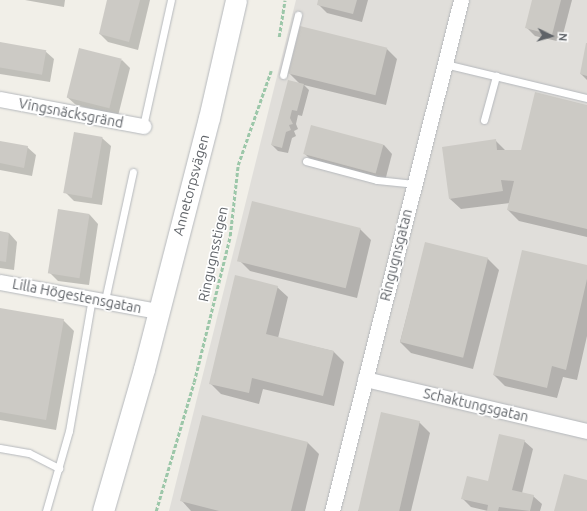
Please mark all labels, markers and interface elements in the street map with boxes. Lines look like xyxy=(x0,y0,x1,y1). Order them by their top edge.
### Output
north arrow xyxy=(531,16,571,56)
text: N xyxy=(557,32,569,42)
street label: Vingsnäcksgränd xyxy=(17,95,125,131)
street label: Annetorpsvägen xyxy=(169,133,213,237)
street label: Ringugnsstigen xyxy=(195,205,231,303)
street label: Ringugnsgatan xyxy=(376,207,416,303)
street label: Lilla Högestensgatan xyxy=(11,275,143,317)
street label: Schaktungsgatan xyxy=(422,385,530,425)

